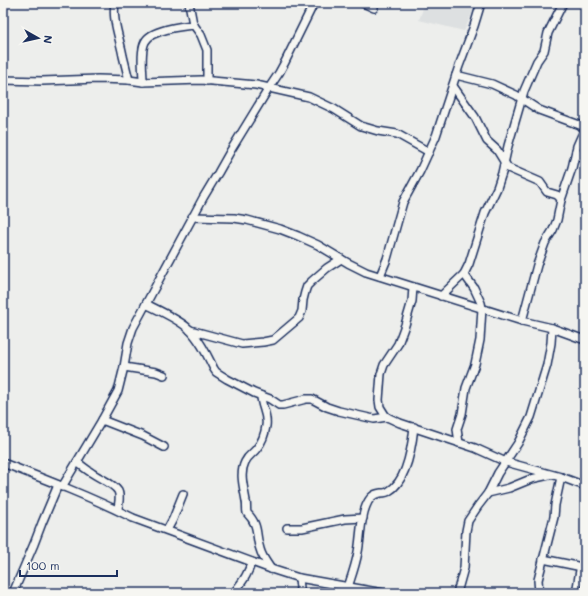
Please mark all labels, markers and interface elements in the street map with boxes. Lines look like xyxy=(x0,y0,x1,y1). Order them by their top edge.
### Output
north arrow xyxy=(18,18,58,58)
text: N xyxy=(40,34,56,45)
scale bar xyxy=(20,552,117,578)
text: 100 m xyxy=(26,557,60,573)

